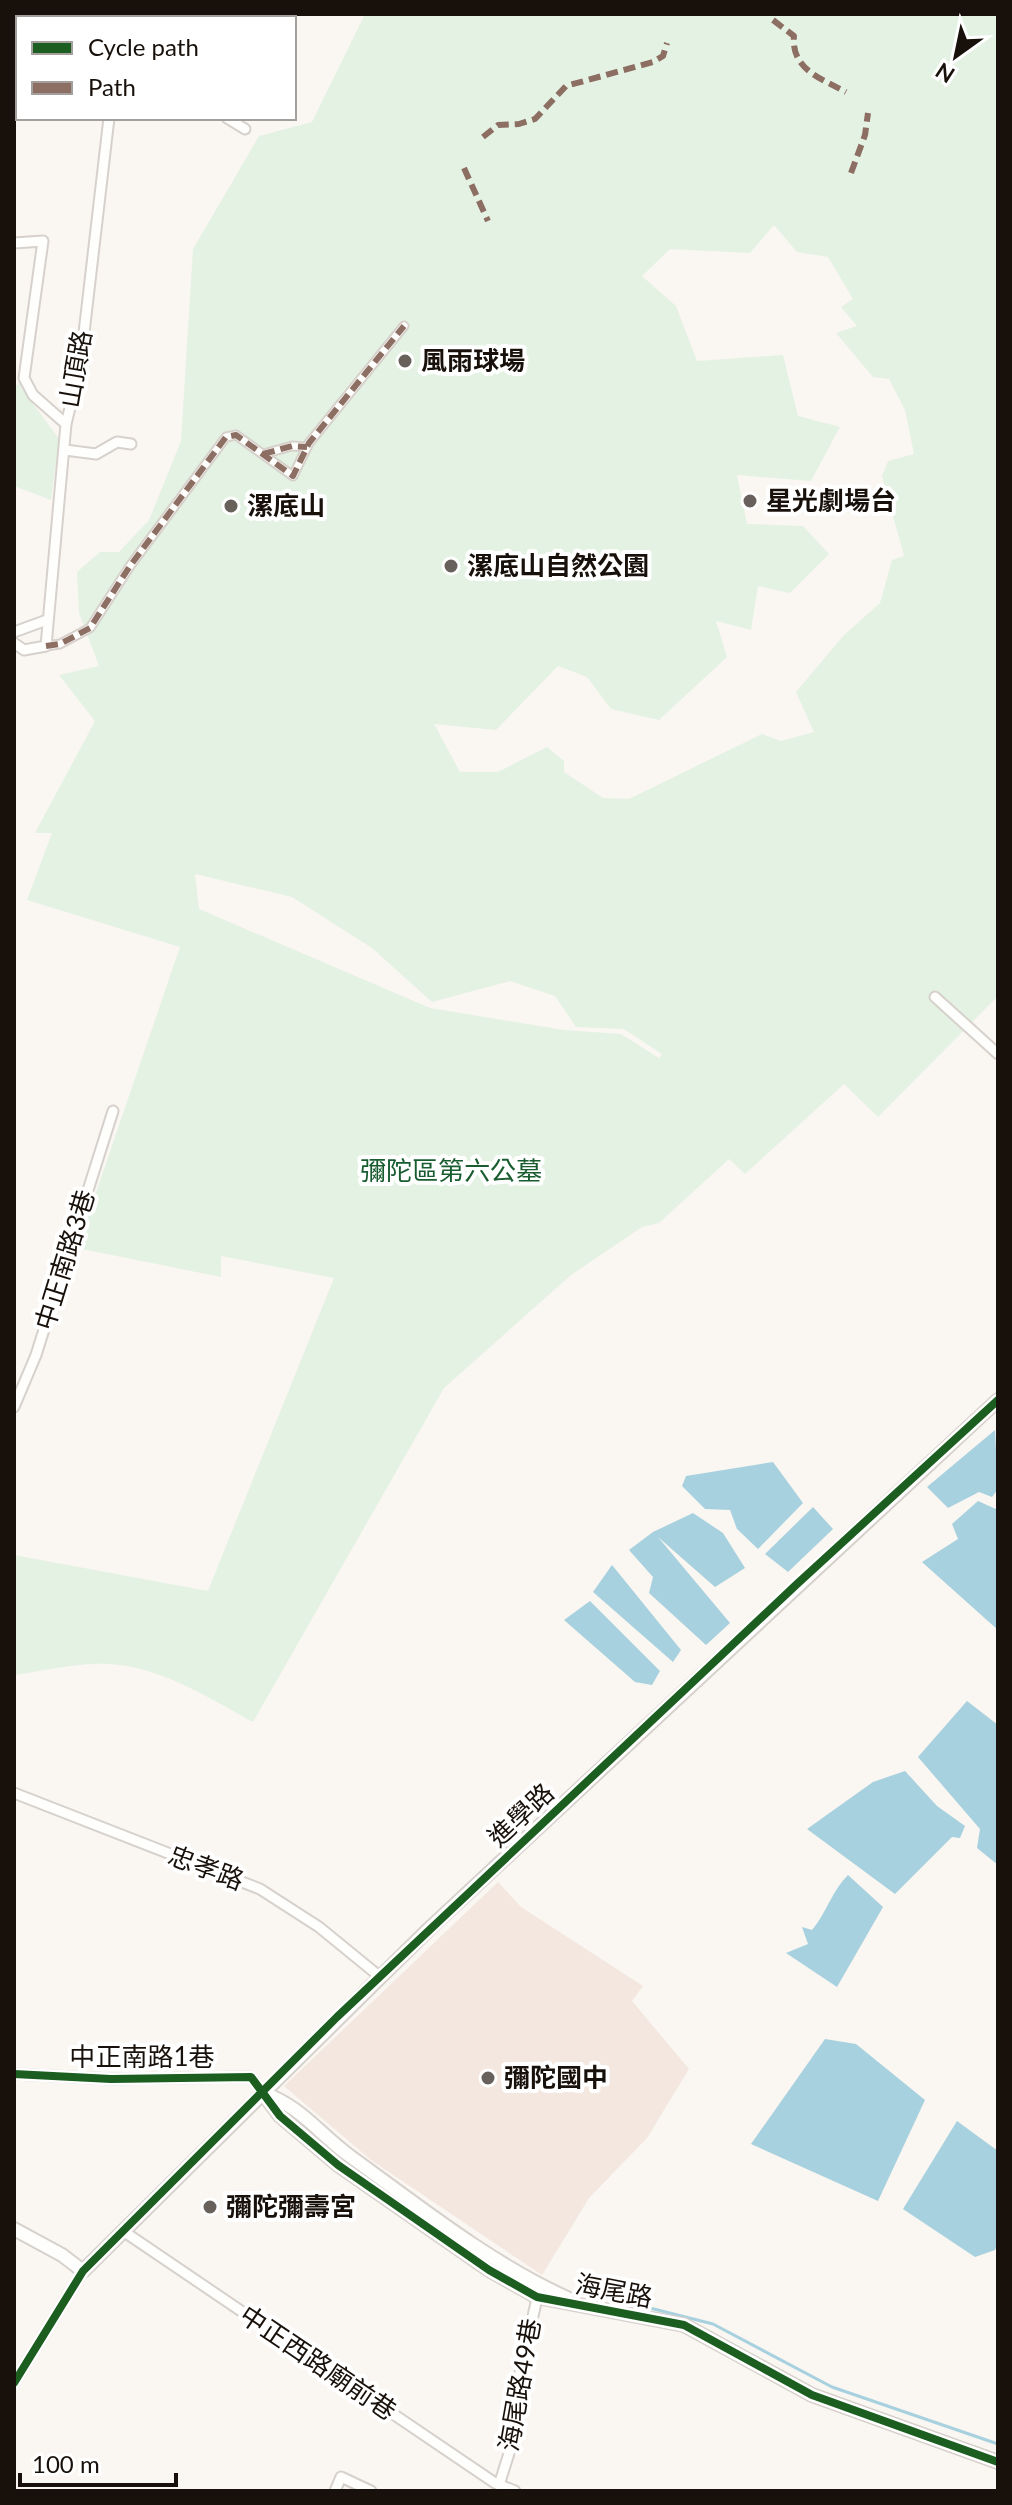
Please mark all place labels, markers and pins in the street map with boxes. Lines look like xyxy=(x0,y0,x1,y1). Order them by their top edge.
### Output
place label: 風雨球場 xyxy=(421,344,525,376)
marker: 風雨球場 xyxy=(396,352,414,370)
place label: 星光劇場台 xyxy=(766,484,896,516)
place label: 漯底山 xyxy=(247,489,325,521)
marker: 星光劇場台 xyxy=(741,492,759,510)
marker: 漯底山 xyxy=(222,497,240,515)
place label: 漯底山自然公園 xyxy=(467,549,649,581)
marker: 漯底山自然公園 xyxy=(442,557,460,575)
place label: 彌陀國中 xyxy=(504,2061,608,2093)
marker: 彌陀國中 xyxy=(479,2069,497,2087)
place label: 彌陀彌壽宮 xyxy=(226,2190,356,2222)
marker: 彌陀彌壽宮 xyxy=(201,2198,219,2216)

